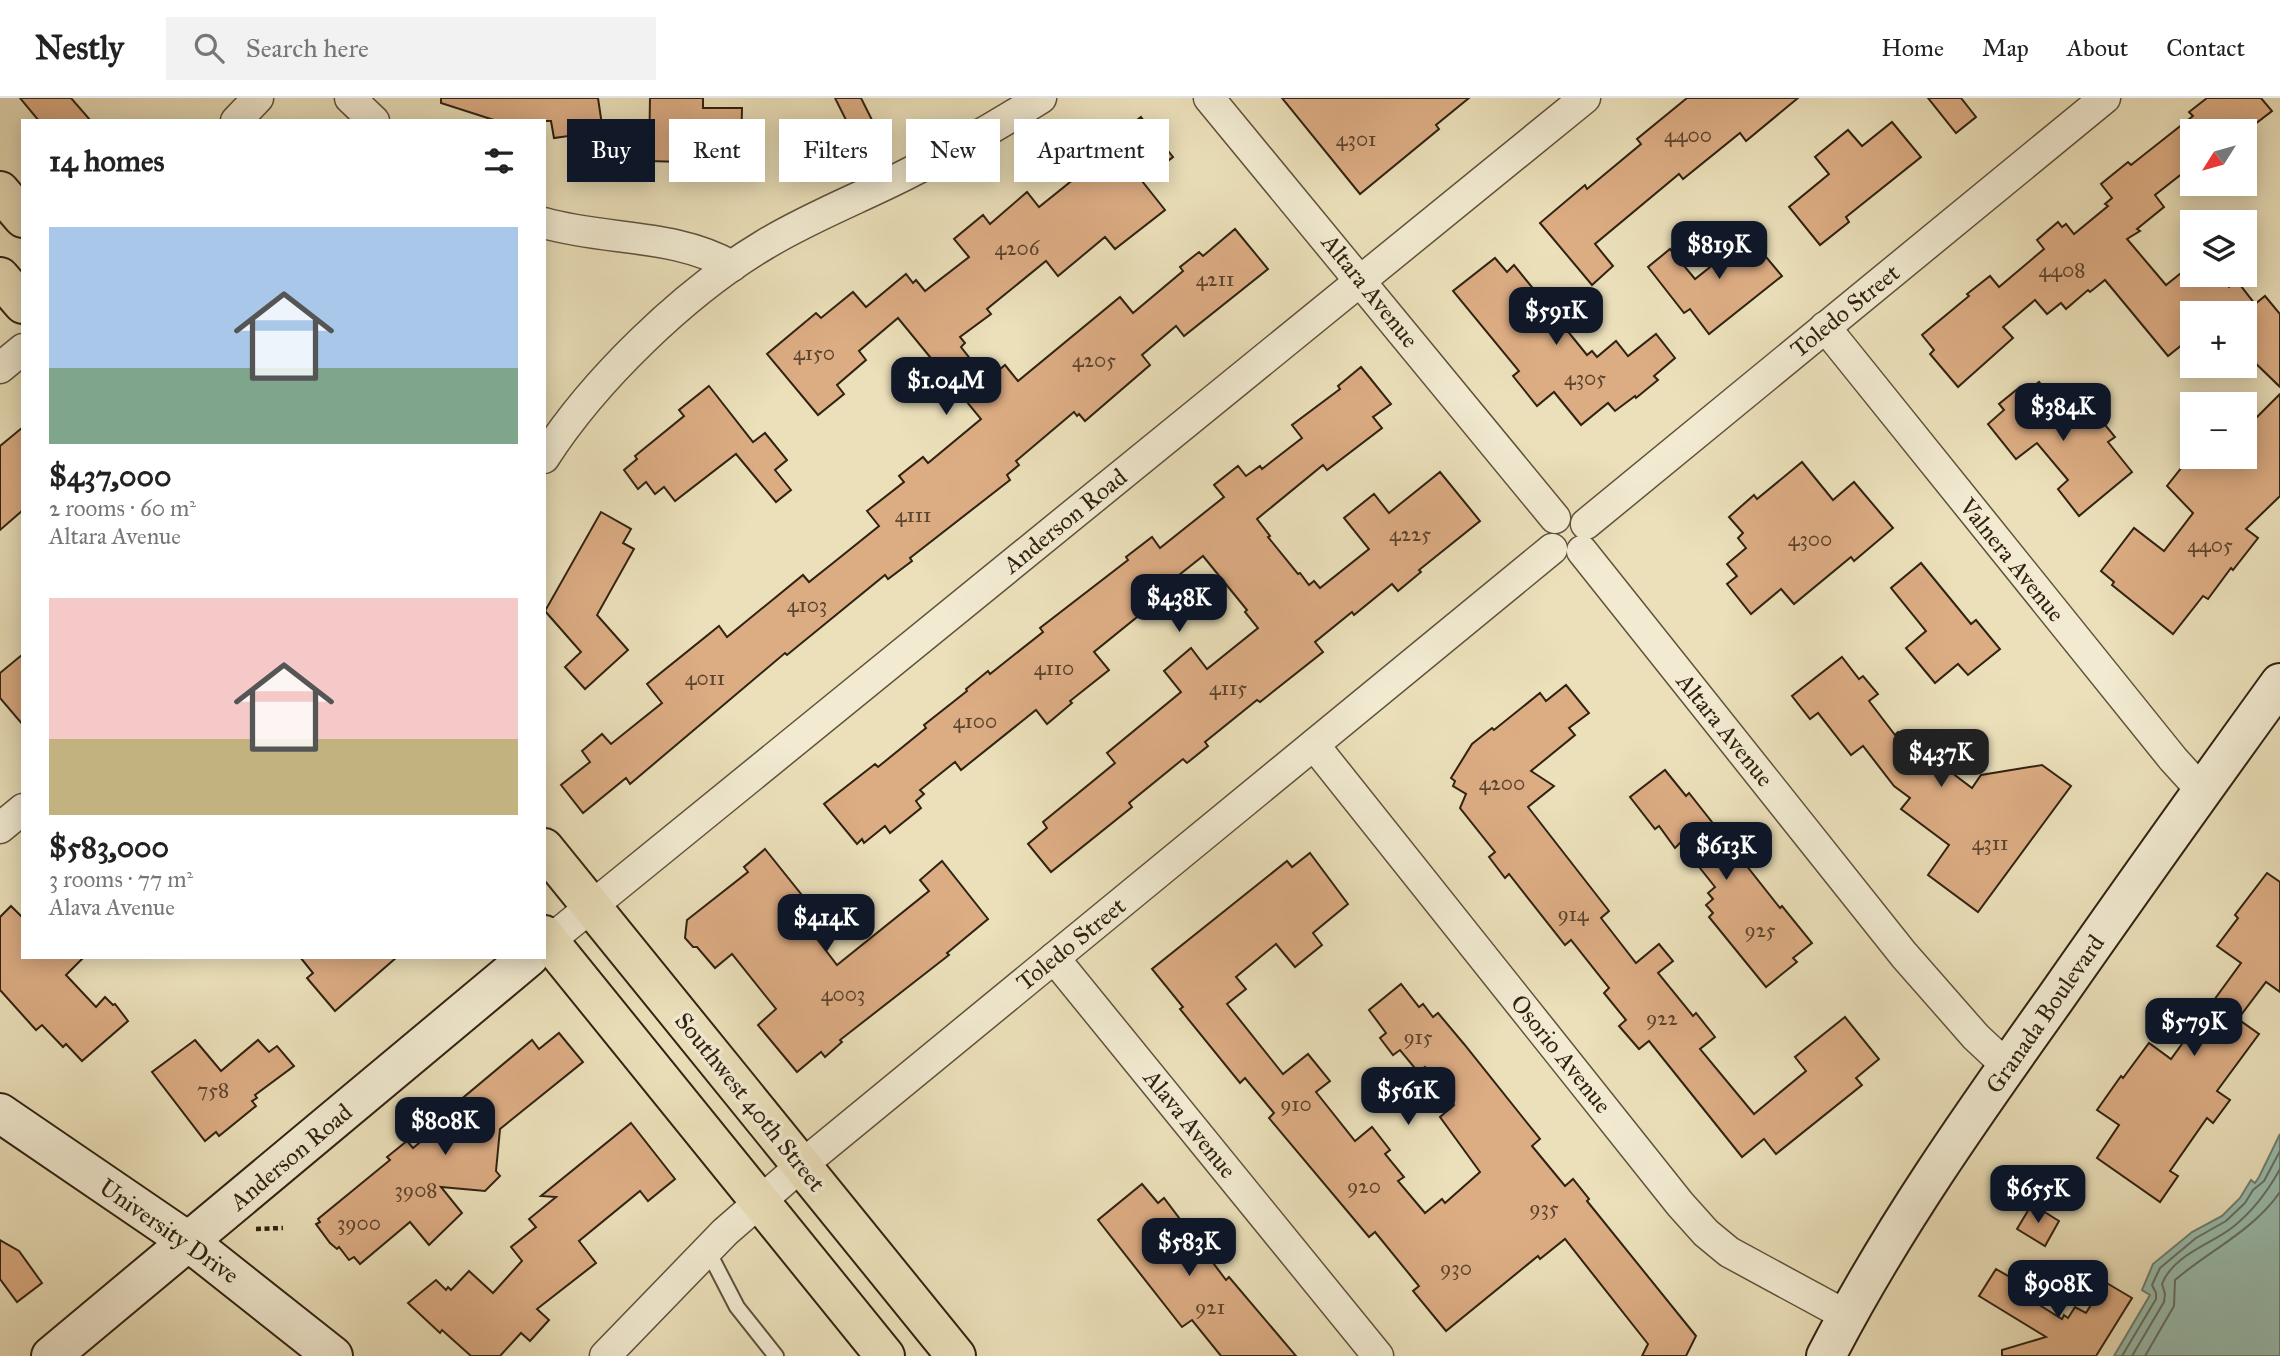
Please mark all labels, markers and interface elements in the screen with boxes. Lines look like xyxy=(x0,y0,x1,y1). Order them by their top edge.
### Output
search box xyxy=(166,17,656,80)
text: Nestly xyxy=(35,28,124,68)
icon: search xyxy=(190,29,228,67)
text: Search here xyxy=(246,32,369,64)
text: Home xyxy=(1881,33,1944,63)
text: Map xyxy=(1982,33,2029,63)
text: About xyxy=(2067,33,2128,63)
text: Contact xyxy=(2166,33,2245,63)
chip: Buy xyxy=(567,119,655,182)
chip: Rent xyxy=(669,119,765,182)
chip: Filters xyxy=(779,119,892,182)
chip: New xyxy=(906,119,1000,182)
chip: Apartment xyxy=(1014,119,1169,182)
north arrow xyxy=(2180,119,2258,196)
map controls xyxy=(2180,119,2257,469)
house number: 4400 xyxy=(1664,122,1712,148)
house number: 4301 xyxy=(1336,126,1376,152)
icon: filters xyxy=(480,142,518,180)
text: 14 homes xyxy=(49,143,164,179)
button: layers xyxy=(2180,210,2257,287)
pin: $819K xyxy=(1670,222,1768,281)
street label: Altara Avenue xyxy=(1314,227,1425,354)
text: $819K xyxy=(1687,230,1751,258)
house number: 4206 xyxy=(994,235,1041,261)
street label: Toledo Street xyxy=(1784,257,1906,364)
house number: 4408 xyxy=(2039,257,2085,283)
house number: 4211 xyxy=(1196,266,1234,292)
icon: home xyxy=(221,273,347,399)
pin: $591K xyxy=(1507,288,1605,347)
text: $591K xyxy=(1525,296,1587,324)
button: + xyxy=(2180,301,2257,378)
house number: 4150 xyxy=(793,340,835,366)
house number: 4205 xyxy=(1072,347,1116,373)
pin: $1.04M xyxy=(889,358,1003,417)
house number: 4305 xyxy=(1564,365,1606,391)
text: $1.04M xyxy=(907,366,985,394)
pin: $384K xyxy=(2014,384,2112,443)
text: $384K xyxy=(2031,392,2095,420)
button: − xyxy=(2180,392,2257,469)
text: $437,000 xyxy=(49,458,171,494)
street label: Anderson Road xyxy=(996,462,1133,581)
street label: Valnera Avenue xyxy=(1952,491,2071,628)
text: 2 rooms · 60 m² xyxy=(49,494,196,522)
house number: 4111 xyxy=(895,502,931,528)
house number: 4225 xyxy=(1389,521,1431,547)
text: Altara Avenue xyxy=(49,522,181,550)
house number: 4300 xyxy=(1788,526,1832,552)
house number: 4405 xyxy=(2187,532,2233,558)
pin: $438K xyxy=(1130,574,1228,634)
text: $438K xyxy=(1147,583,1211,611)
house number: 4103 xyxy=(787,592,827,618)
icon: home xyxy=(221,644,347,770)
house number: 4110 xyxy=(1034,655,1074,681)
house number: 4011 xyxy=(685,665,725,691)
street label: Altara Avenue xyxy=(1669,666,1780,793)
house number: 4115 xyxy=(1209,675,1247,701)
house number: 4100 xyxy=(953,708,997,734)
pin: $437K xyxy=(1892,730,1990,789)
text: $437K xyxy=(1909,738,1973,766)
house number: 4200 xyxy=(1479,770,1525,796)
pin: $613K xyxy=(1677,822,1775,882)
text: $583,000 xyxy=(49,829,169,865)
house number: 4311 xyxy=(1972,830,2008,856)
text: $613K xyxy=(1696,831,1756,859)
text: 3 rooms · 77 m² xyxy=(49,865,193,893)
street label: Toledo Street xyxy=(1010,890,1132,997)
text: Alava Avenue xyxy=(49,893,175,921)
pin: $414K xyxy=(777,894,875,954)
house number: 914 xyxy=(1557,901,1590,927)
text: $414K xyxy=(794,903,858,931)
house number: 925 xyxy=(1744,917,1776,943)
street label: Granada Boulevard xyxy=(1979,929,2111,1099)
house number: 4003 xyxy=(821,981,865,1007)
street label: Osorio Avenue xyxy=(1504,989,1618,1119)
pin: $579K xyxy=(2145,998,2243,1058)
house number: 922 xyxy=(1646,1005,1679,1031)
street label: Southwest 40th Street xyxy=(668,1006,832,1198)
text: $579K xyxy=(2161,1007,2227,1035)
house number: 915 xyxy=(1403,1024,1433,1050)
street label: Alava Avenue xyxy=(1136,1063,1243,1184)
pin: $561K xyxy=(1359,1068,1457,1127)
text: $561K xyxy=(1377,1076,1439,1104)
house number: 758 xyxy=(197,1077,229,1103)
house number: 910 xyxy=(1280,1091,1312,1117)
street label: Anderson Road xyxy=(223,1097,358,1218)
pin: $808K xyxy=(396,1098,494,1157)
text: $808K xyxy=(411,1106,479,1134)
pin: $655K xyxy=(1989,1166,2087,1225)
street label: University Drive xyxy=(93,1172,245,1290)
house number: 920 xyxy=(1347,1173,1381,1199)
text: $655K xyxy=(2006,1174,2070,1202)
house number: 3908 xyxy=(394,1177,438,1203)
house number: 935 xyxy=(1529,1195,1559,1221)
house number: 3900 xyxy=(337,1210,381,1236)
pin: $583K xyxy=(1140,1218,1238,1278)
text: $583K xyxy=(1158,1227,1220,1255)
house number: 930 xyxy=(1440,1255,1472,1281)
pin: $908K xyxy=(2009,1260,2107,1320)
text: $908K xyxy=(2024,1269,2092,1297)
house number: 921 xyxy=(1195,1294,1225,1320)

